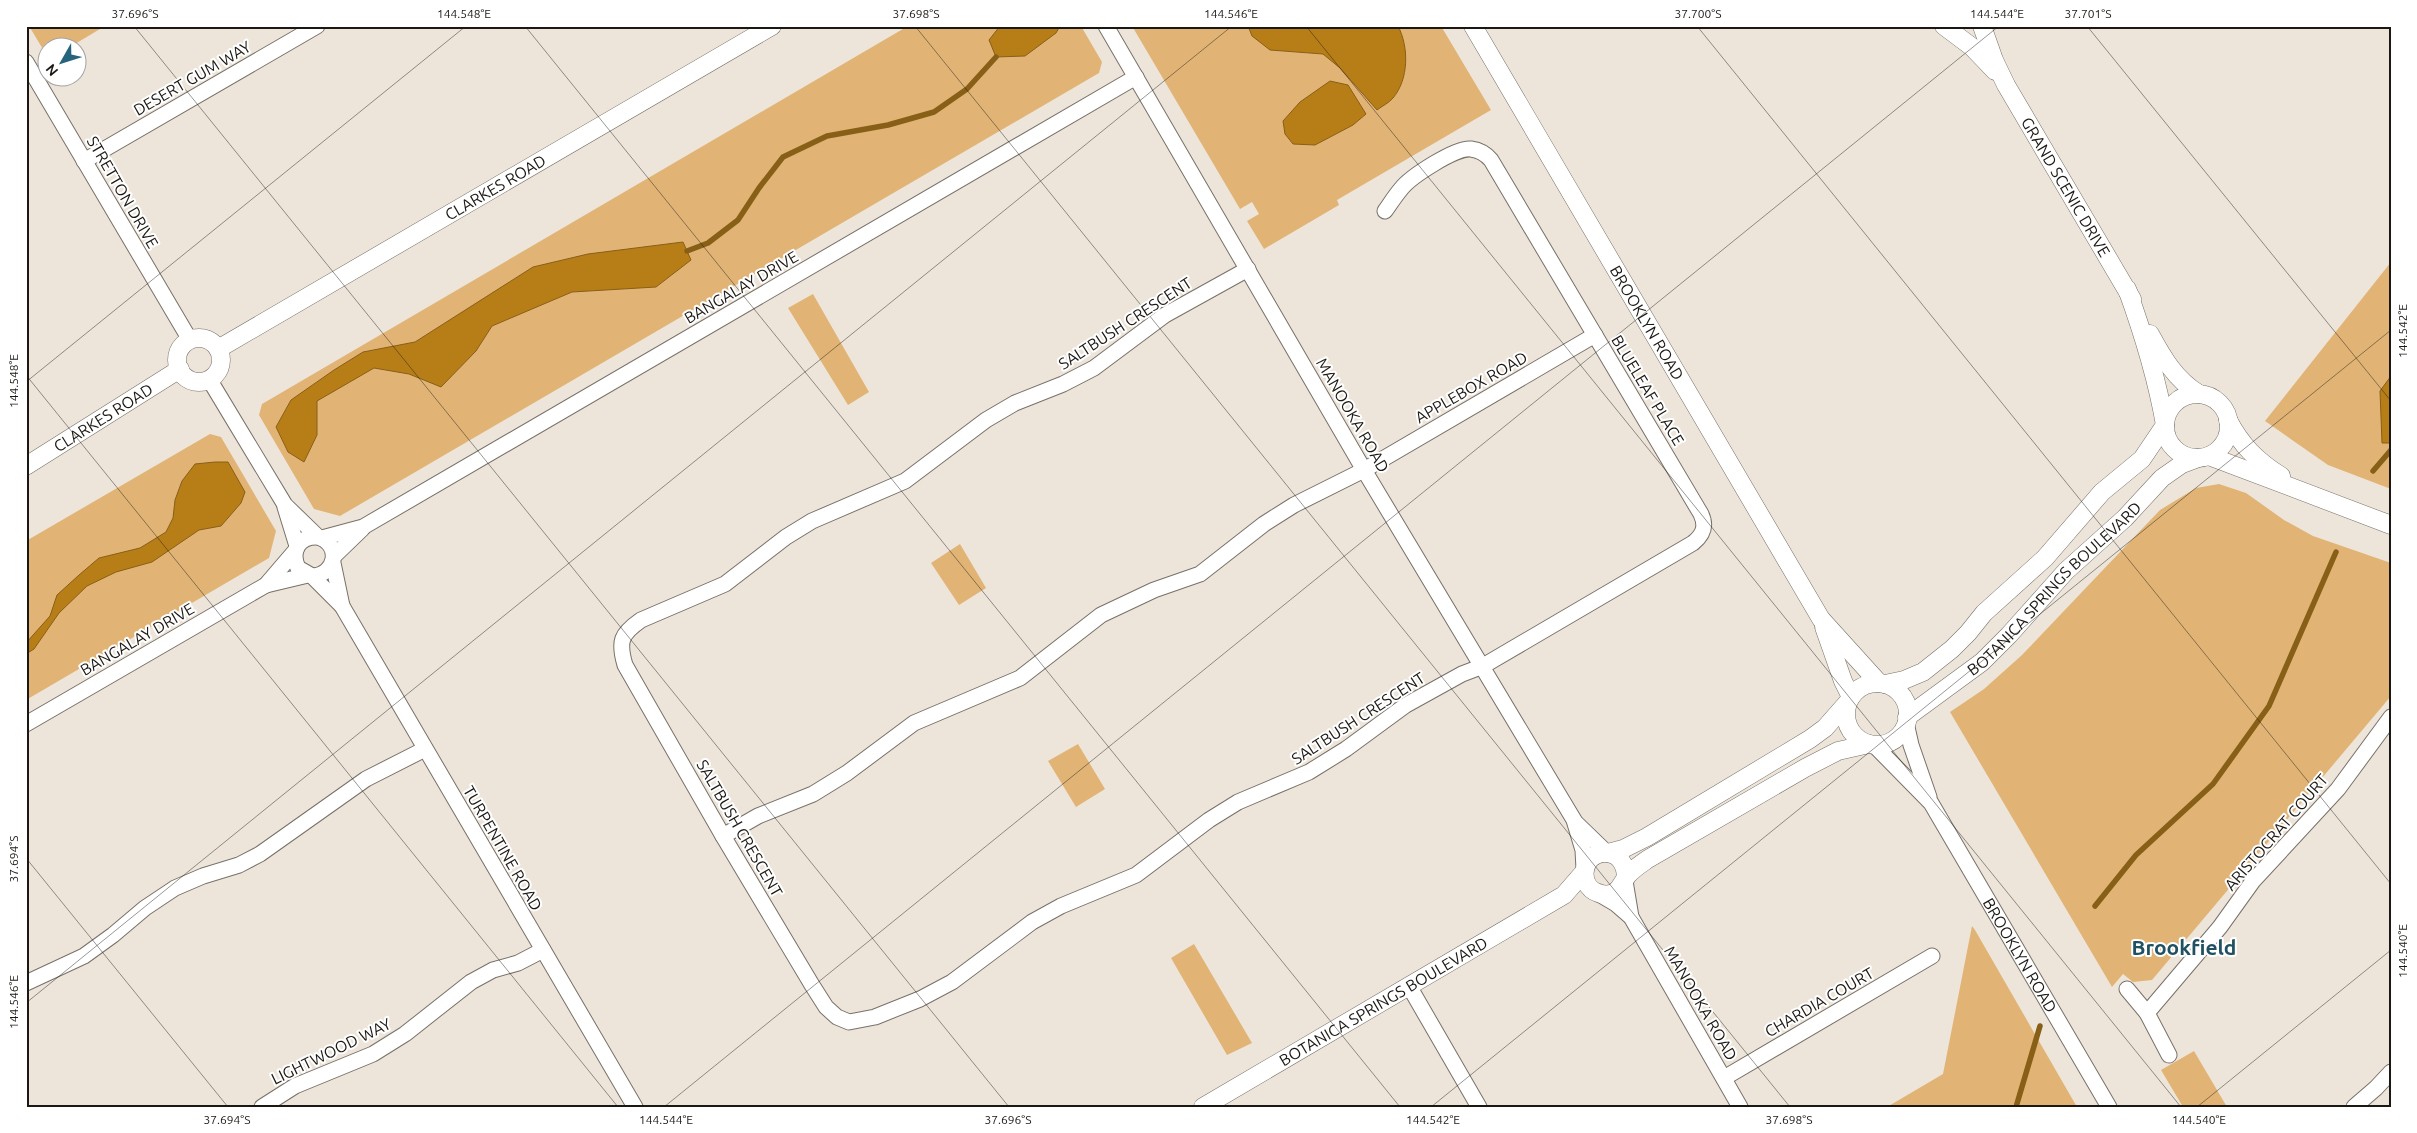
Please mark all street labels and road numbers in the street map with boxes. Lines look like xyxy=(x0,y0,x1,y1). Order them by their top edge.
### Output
street label: DESERT GUM WAY xyxy=(130,37,254,119)
street label: GRAND SCENIC DRIVE xyxy=(2018,114,2114,260)
street label: STRETTON DRIVE xyxy=(84,133,162,251)
street label: CLARKES ROAD xyxy=(442,151,549,224)
street label: BANGALAY DRIVE xyxy=(681,247,801,327)
street label: BROOKLYN ROAD xyxy=(1607,262,1688,383)
street label: SALTBUSH CRESCENT xyxy=(1055,273,1195,373)
street label: BLUELEAF PLACE xyxy=(1608,332,1688,448)
street label: APPLEBOX ROAD xyxy=(1412,348,1530,426)
street label: MANOOKA ROAD xyxy=(1313,355,1393,475)
street label: CLARKES ROAD xyxy=(50,380,156,455)
street label: BOTANICA SPRINGS BOULEVARD xyxy=(1964,498,2145,679)
street label: BANGALAY DRIVE xyxy=(77,599,197,679)
street label: SALTBUSH CRESCENT xyxy=(1288,668,1428,768)
street label: SALTBUSH CRESCENT xyxy=(694,756,787,900)
street label: ARISTOCRAT COURT xyxy=(2221,770,2331,894)
street label: TURPENTINE ROAD xyxy=(460,783,546,913)
street label: BROOKLYN ROAD xyxy=(1980,895,2061,1016)
street label: BOTANICA SPRINGS BOULEVARD xyxy=(1276,933,1491,1069)
street label: MANOOKA ROAD xyxy=(1661,943,1741,1063)
street label: CHARDIA COURT xyxy=(1761,963,1877,1040)
street label: LIGHTWOOD WAY xyxy=(268,1014,394,1088)

